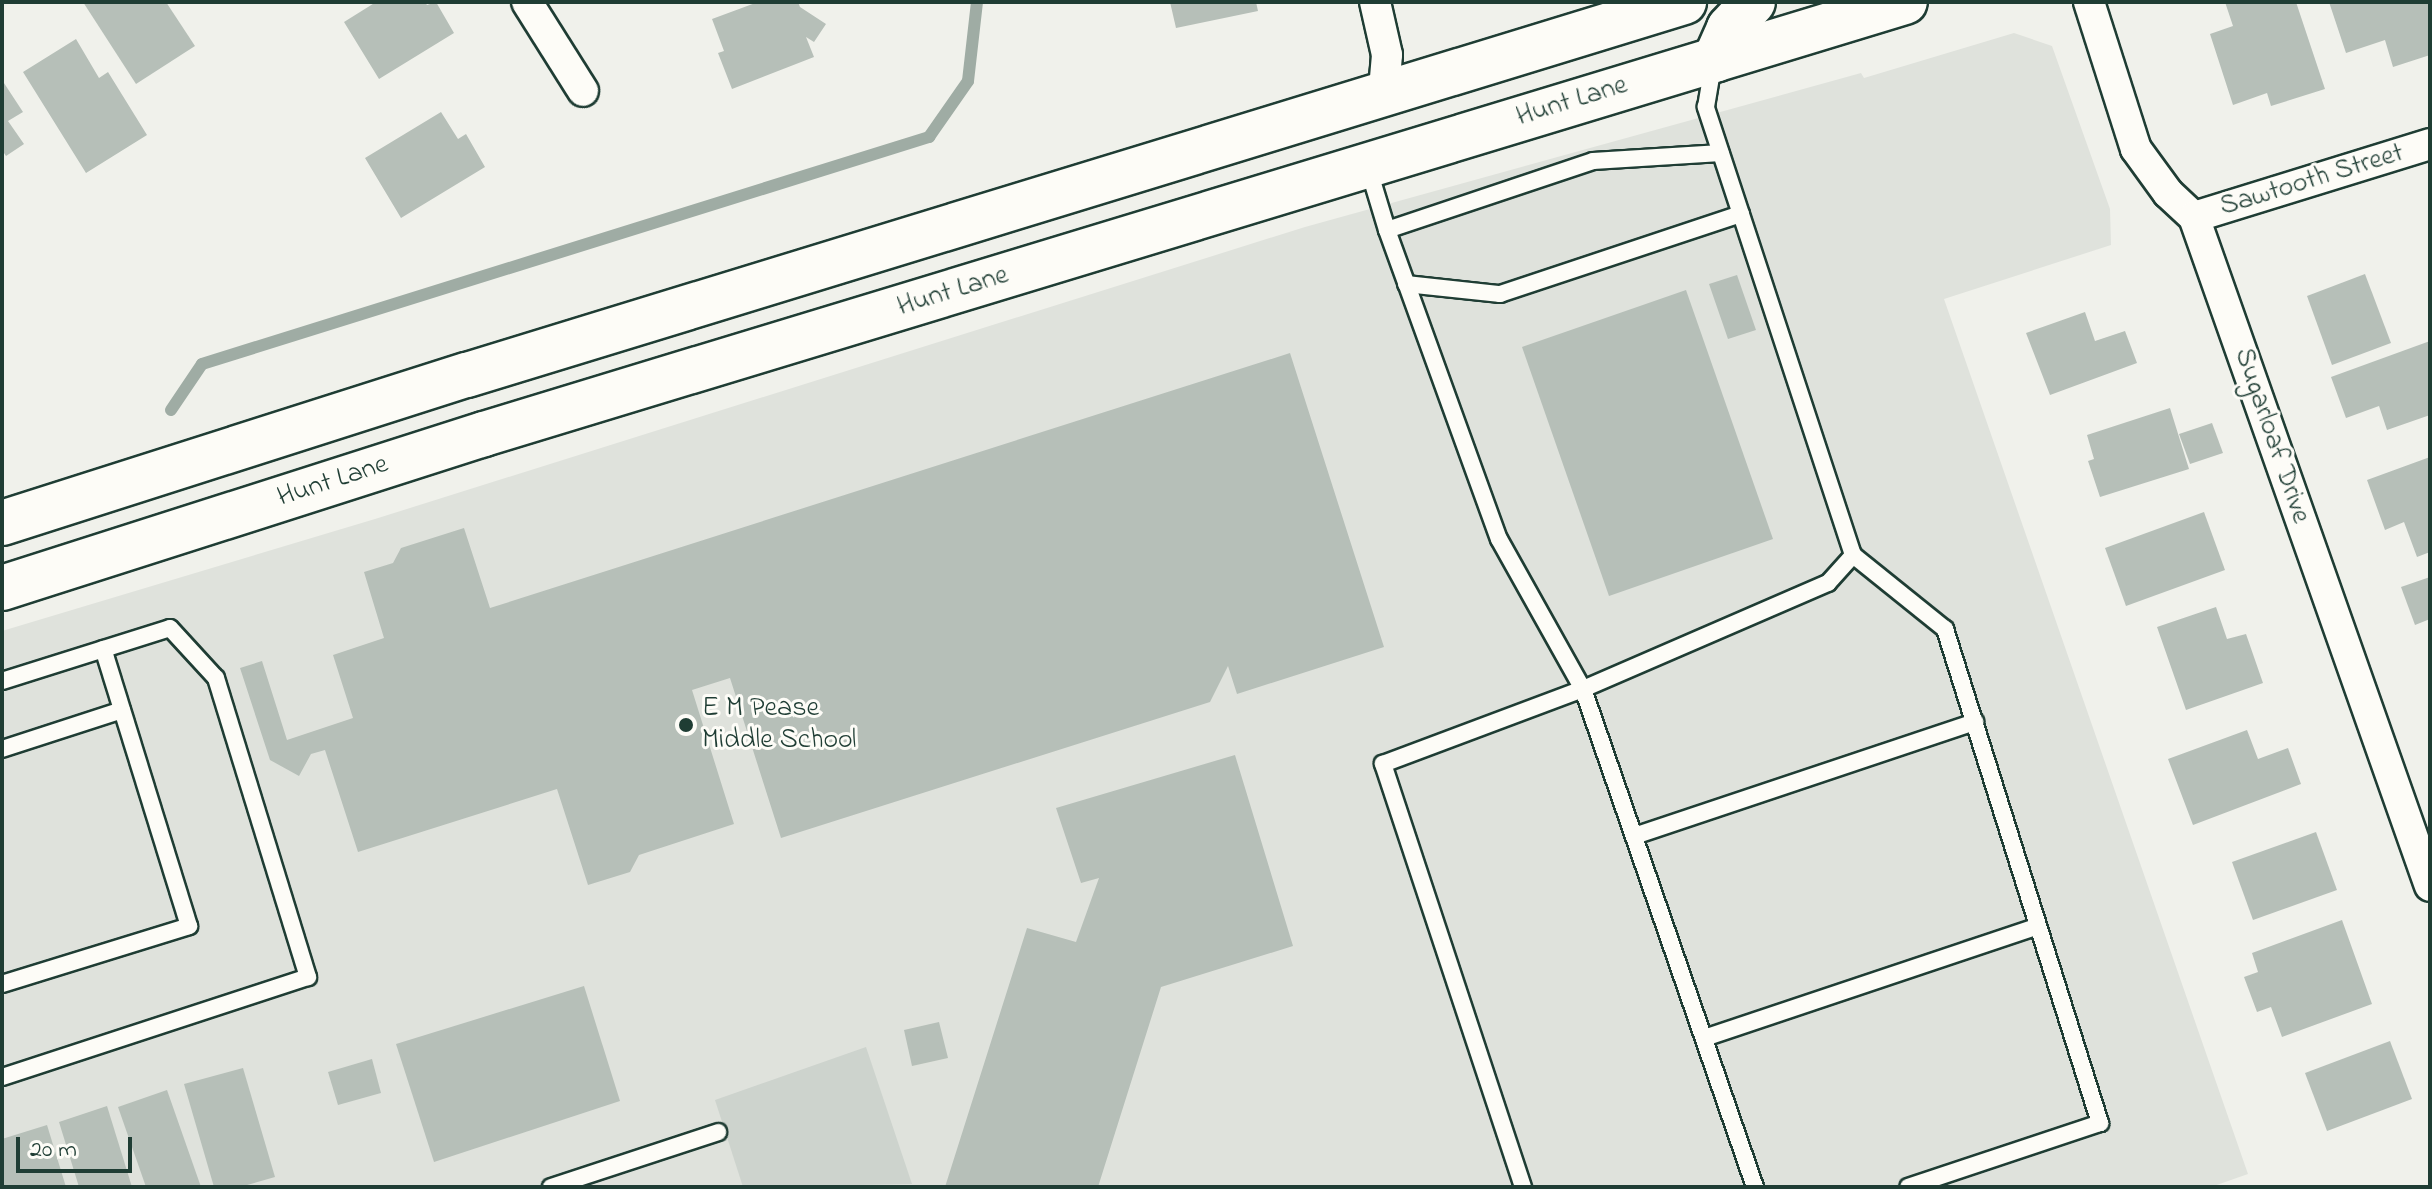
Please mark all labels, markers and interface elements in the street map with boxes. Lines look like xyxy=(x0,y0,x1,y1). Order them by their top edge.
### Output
street label: Hunt Lane xyxy=(1512,69,1632,135)
street label: Sawtooth Street xyxy=(2216,137,2408,225)
street label: Hunt Lane xyxy=(893,259,1013,325)
street label: Sugarloaf Drive xyxy=(2225,344,2317,528)
street label: Hunt Lane xyxy=(273,448,393,516)
place label: E M Pease Middle School xyxy=(702,692,856,758)
marker: E M Pease Middle School xyxy=(677,716,695,734)
scale bar xyxy=(20,1121,136,1171)
text: 20 m xyxy=(30,1133,77,1168)

